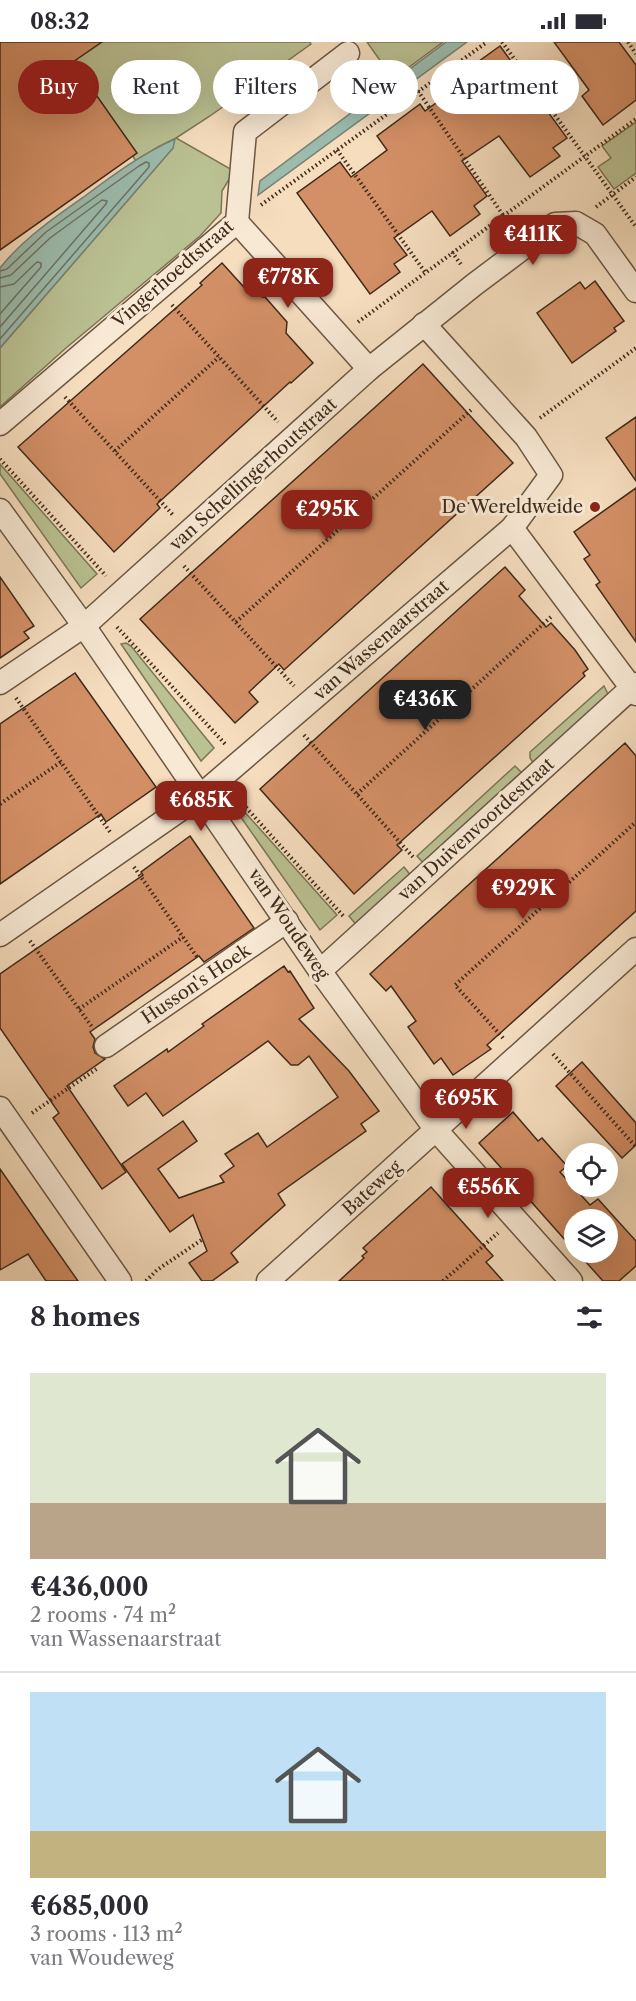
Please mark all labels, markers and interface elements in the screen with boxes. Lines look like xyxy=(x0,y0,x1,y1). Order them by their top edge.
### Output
text: 08:32 xyxy=(30,8,90,35)
chip: Buy xyxy=(18,60,99,114)
chip: Rent xyxy=(111,60,201,114)
chip: Filters xyxy=(213,60,318,114)
chip: New xyxy=(330,60,418,114)
chip: Apartment xyxy=(430,60,579,114)
street label: Vingerhoedtstraat xyxy=(107,215,239,333)
pin: €411K xyxy=(491,215,575,266)
text: €411K xyxy=(504,222,562,246)
pin: €778K xyxy=(246,258,330,309)
text: €778K xyxy=(257,265,319,289)
street label: van Schellingerhoutstraat xyxy=(164,393,342,556)
pin: €295K xyxy=(285,490,369,541)
place label: De Wereldweide xyxy=(441,496,583,518)
text: €295K xyxy=(295,497,359,521)
marker: De Wereldweide xyxy=(588,500,602,514)
street label: van Wassenaarstraat xyxy=(308,575,454,705)
pin: €436K xyxy=(383,680,467,731)
text: €436K xyxy=(393,687,457,711)
street label: van Duivenvoordestraat xyxy=(393,753,559,906)
pin: €685K xyxy=(159,781,243,832)
text: €685K xyxy=(169,788,233,812)
street label: van Woudeweg xyxy=(243,863,335,984)
pin: €929K xyxy=(481,869,565,920)
text: €929K xyxy=(491,876,555,900)
street label: Husson's Hoek xyxy=(137,939,256,1029)
pin: €695K xyxy=(424,1079,508,1130)
text: €695K xyxy=(434,1086,498,1110)
map controls xyxy=(564,1143,618,1263)
button: locate xyxy=(564,1143,618,1197)
street label: Bateweg xyxy=(338,1155,407,1220)
pin: €556K xyxy=(446,1168,530,1219)
text: €556K xyxy=(457,1175,519,1199)
button: layers xyxy=(564,1209,618,1263)
text: 8 homes xyxy=(30,1301,140,1333)
icon: filters xyxy=(573,1301,606,1334)
icon: home xyxy=(264,1412,372,1520)
text: €436,000 xyxy=(30,1571,149,1603)
text: 2 rooms · 74 m² xyxy=(30,1603,176,1627)
text: van Wassenaarstraat xyxy=(30,1627,221,1651)
icon: home xyxy=(264,1731,372,1839)
text: €685,000 xyxy=(30,1890,149,1922)
text: 3 rooms · 113 m² xyxy=(30,1922,183,1946)
text: van Woudeweg xyxy=(30,1946,174,1970)

